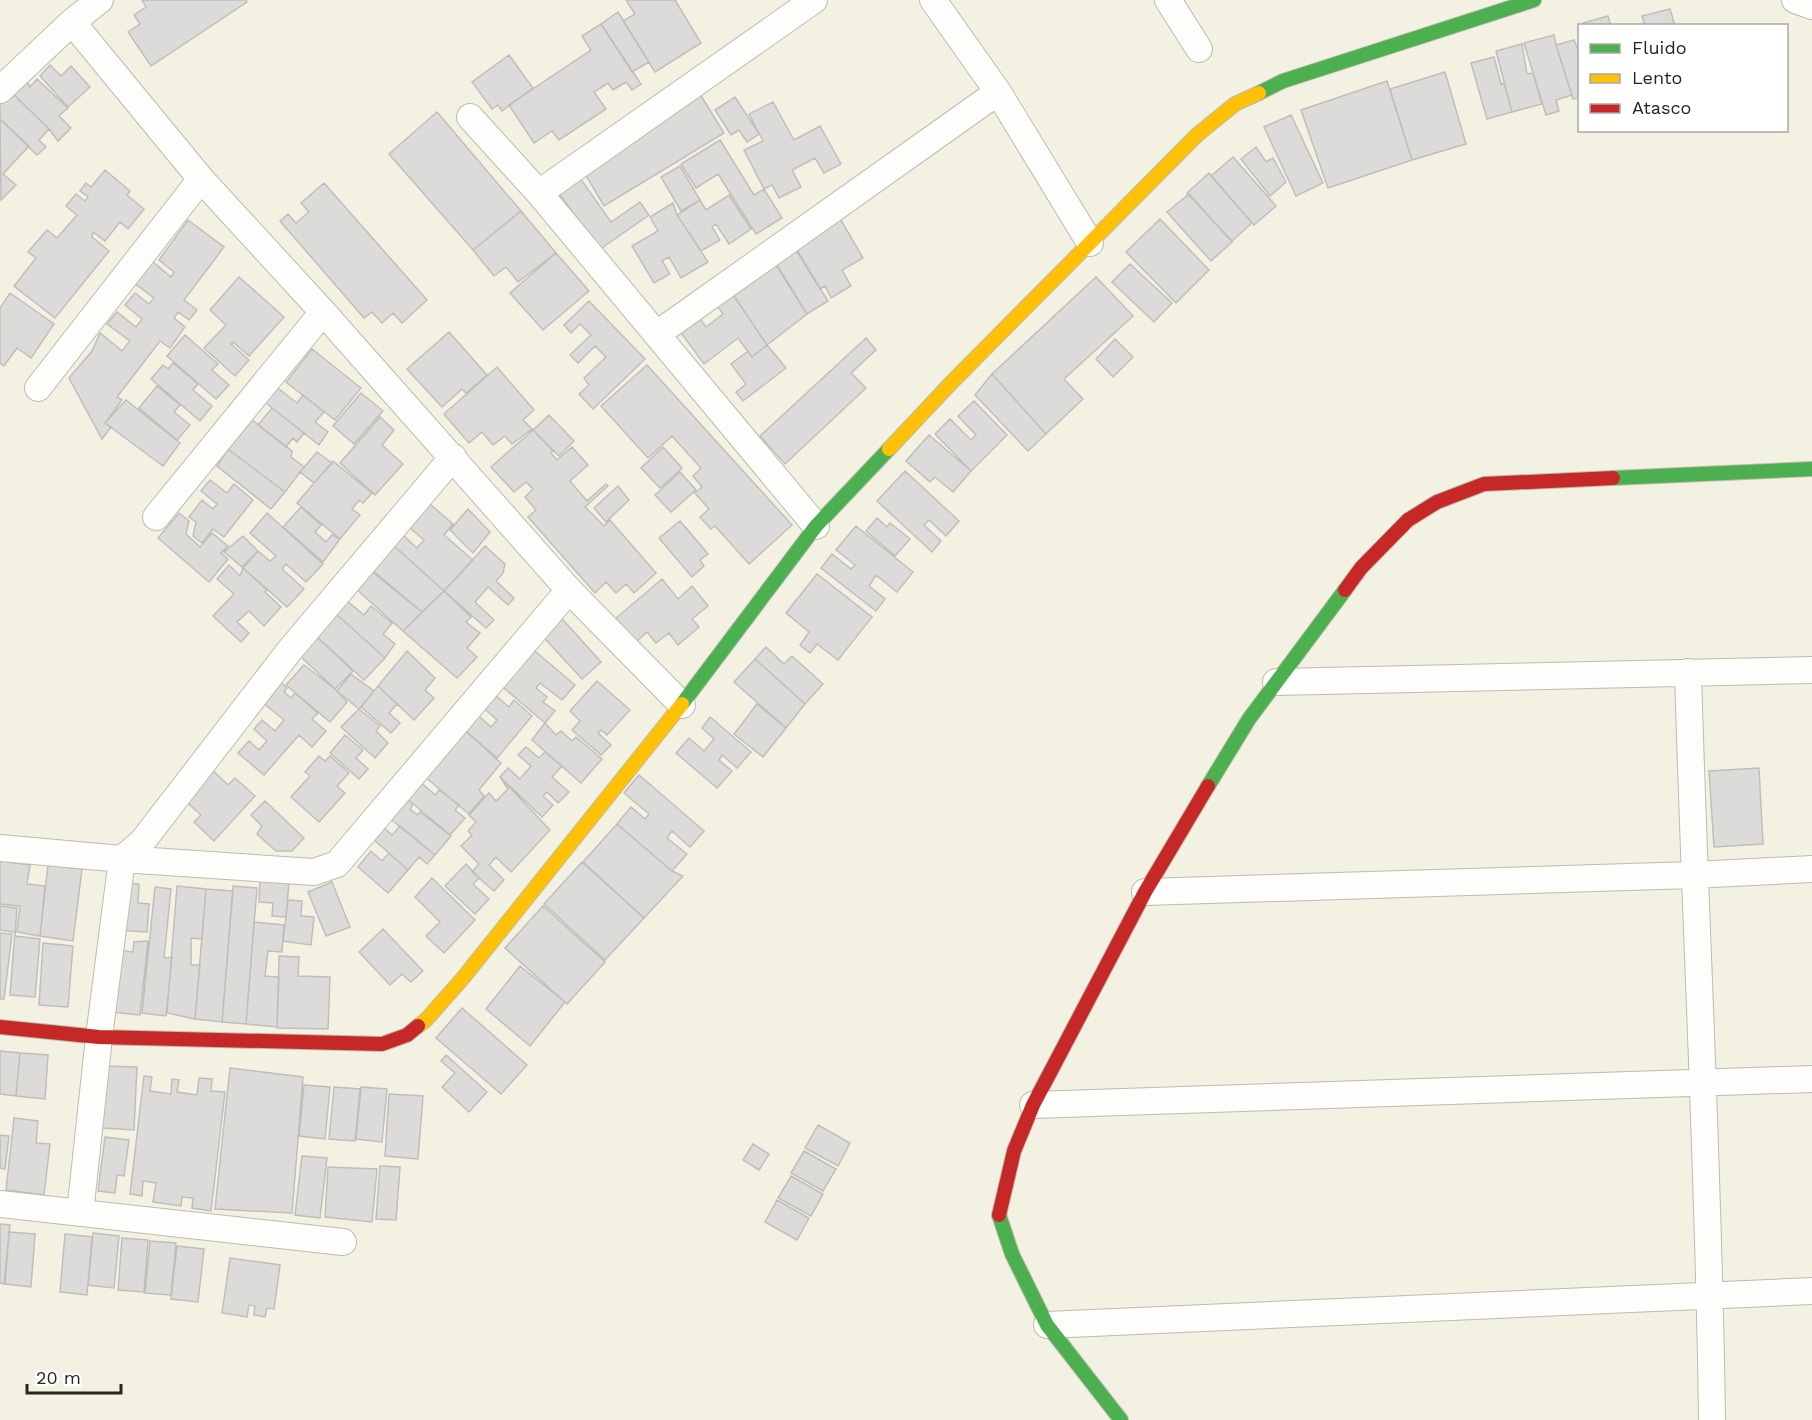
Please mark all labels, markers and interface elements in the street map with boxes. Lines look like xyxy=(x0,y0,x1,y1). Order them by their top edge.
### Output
legend xyxy=(1578,24,1788,132)
text: Fluido xyxy=(1632,37,1686,58)
text: Lento xyxy=(1632,67,1682,88)
text: Atasco xyxy=(1632,97,1691,118)
scale bar xyxy=(27,1357,122,1395)
text: 20 m xyxy=(36,1367,81,1388)

